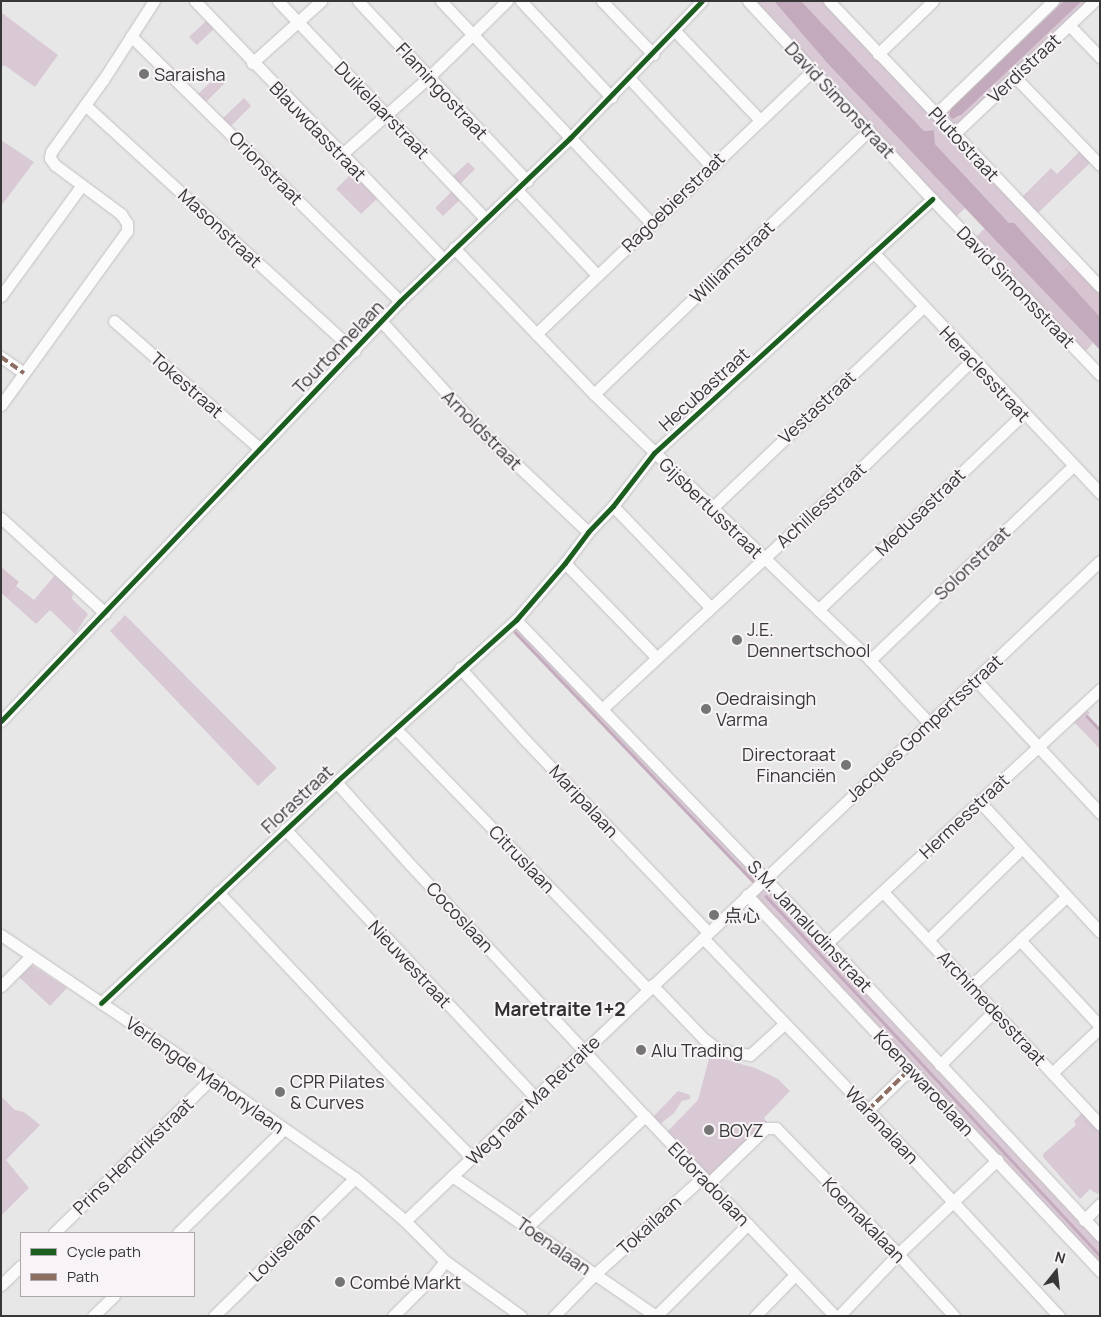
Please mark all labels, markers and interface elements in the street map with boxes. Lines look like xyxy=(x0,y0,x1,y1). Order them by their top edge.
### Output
street label: Verdistraat xyxy=(983,29,1065,107)
street label: David Simonstraat xyxy=(781,37,899,163)
street label: Flamingostraat xyxy=(392,38,492,144)
street label: Duikelaarstraat xyxy=(330,57,434,163)
place label: Saraisha xyxy=(154,63,226,85)
marker: Saraisha xyxy=(138,68,150,80)
street label: Blauwdasstraat xyxy=(265,77,371,185)
street label: Plutostraat xyxy=(924,103,1004,185)
street label: Orionstraat xyxy=(225,127,307,209)
street label: Ragoebierstraat xyxy=(617,147,729,257)
street label: Masonstraat xyxy=(174,184,266,272)
street label: Williamstraat xyxy=(685,217,779,307)
street label: David Simonsstraat xyxy=(952,222,1080,352)
street label: Tourtonnelaan xyxy=(288,296,388,398)
street label: Heraclesstraat xyxy=(935,322,1035,426)
street label: Hecubastraat xyxy=(654,343,754,435)
street label: Tokestraat xyxy=(146,348,228,422)
street label: Vestastraat xyxy=(774,366,860,448)
street label: Arnoldstraat xyxy=(438,386,526,474)
street label: Gijsbertusstraat xyxy=(655,453,767,563)
street label: Achillesstraat xyxy=(772,458,870,552)
street label: Medusastraat xyxy=(871,464,969,560)
street label: Solonstraat xyxy=(930,521,1014,605)
place label: J.E. Dennertschool xyxy=(747,619,870,662)
marker: J.E. Dennertschool xyxy=(731,634,743,646)
street label: Jacques Gompertsstraat xyxy=(841,650,1007,806)
place label: Oedraisingh Varma xyxy=(716,688,816,731)
marker: Oedraisingh Varma xyxy=(700,703,712,715)
place label: Directoraat Financiën xyxy=(742,744,836,786)
marker: Directoraat Financiën xyxy=(840,759,852,771)
street label: Florastraat xyxy=(257,760,337,838)
street label: Maripalaan xyxy=(545,760,623,842)
street label: Hermesstraat xyxy=(915,769,1013,863)
street label: Citruslaan xyxy=(484,821,560,897)
street label: S.M. Jamaludinstraat xyxy=(743,856,877,996)
street label: Cocoslaan xyxy=(422,877,498,957)
place label: 点心 xyxy=(724,904,760,926)
marker: 点心 xyxy=(708,909,720,921)
street label: Nieuwestraat xyxy=(364,916,456,1012)
street label: Archimedesstraat xyxy=(933,946,1051,1070)
district label: Maretraite 1+2 xyxy=(494,999,626,1021)
street label: Verlengde Mahonylaan xyxy=(122,1012,288,1138)
street label: Koenawaroelaan xyxy=(869,1026,979,1140)
street label: Weg naar Ma Retraite xyxy=(462,1031,604,1169)
place label: Alu Trading xyxy=(651,1039,743,1061)
marker: Alu Trading xyxy=(635,1044,647,1056)
place label: CPR Pilates & Curves xyxy=(290,1071,385,1114)
street label: Waranalaan xyxy=(841,1082,923,1168)
marker: CPR Pilates & Curves xyxy=(274,1086,286,1098)
street label: Prins Hendrikstraat xyxy=(68,1093,198,1219)
place label: BOYZ xyxy=(719,1119,764,1141)
marker: BOYZ xyxy=(703,1124,715,1136)
street label: Eldoradolaan xyxy=(664,1138,754,1230)
street label: Koemakalaan xyxy=(818,1173,910,1267)
street label: Tokailaan xyxy=(613,1191,685,1259)
street label: Louiselaan xyxy=(244,1208,324,1286)
street label: Toenalaan xyxy=(513,1213,595,1279)
legend xyxy=(20,1232,195,1297)
text: Cycle path xyxy=(67,1241,141,1262)
north arrow xyxy=(1031,1247,1081,1297)
text: N xyxy=(1053,1247,1068,1268)
text: Path xyxy=(67,1266,99,1287)
place label: Combé Markt xyxy=(350,1271,461,1293)
marker: Combé Markt xyxy=(334,1276,346,1288)

